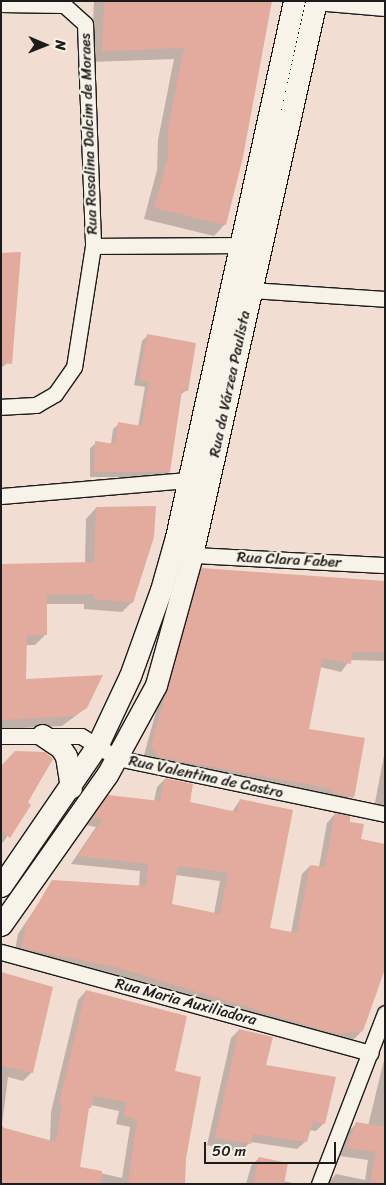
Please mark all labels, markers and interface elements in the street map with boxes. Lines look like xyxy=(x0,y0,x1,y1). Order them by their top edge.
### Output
north arrow xyxy=(20,20,70,70)
street label: Rua Rosalina Dalcim de Moraes xyxy=(76,32,102,236)
text: N xyxy=(48,40,73,50)
street label: Rua da Várzea Paulista xyxy=(206,309,254,459)
street label: Rua Clara Faber xyxy=(236,548,342,572)
street label: Rua Valentina de Castro xyxy=(127,752,285,802)
street label: Rua Maria Auxiliadora xyxy=(114,975,258,1029)
scale bar xyxy=(206,1132,338,1164)
text: 50 m xyxy=(212,1138,246,1164)

